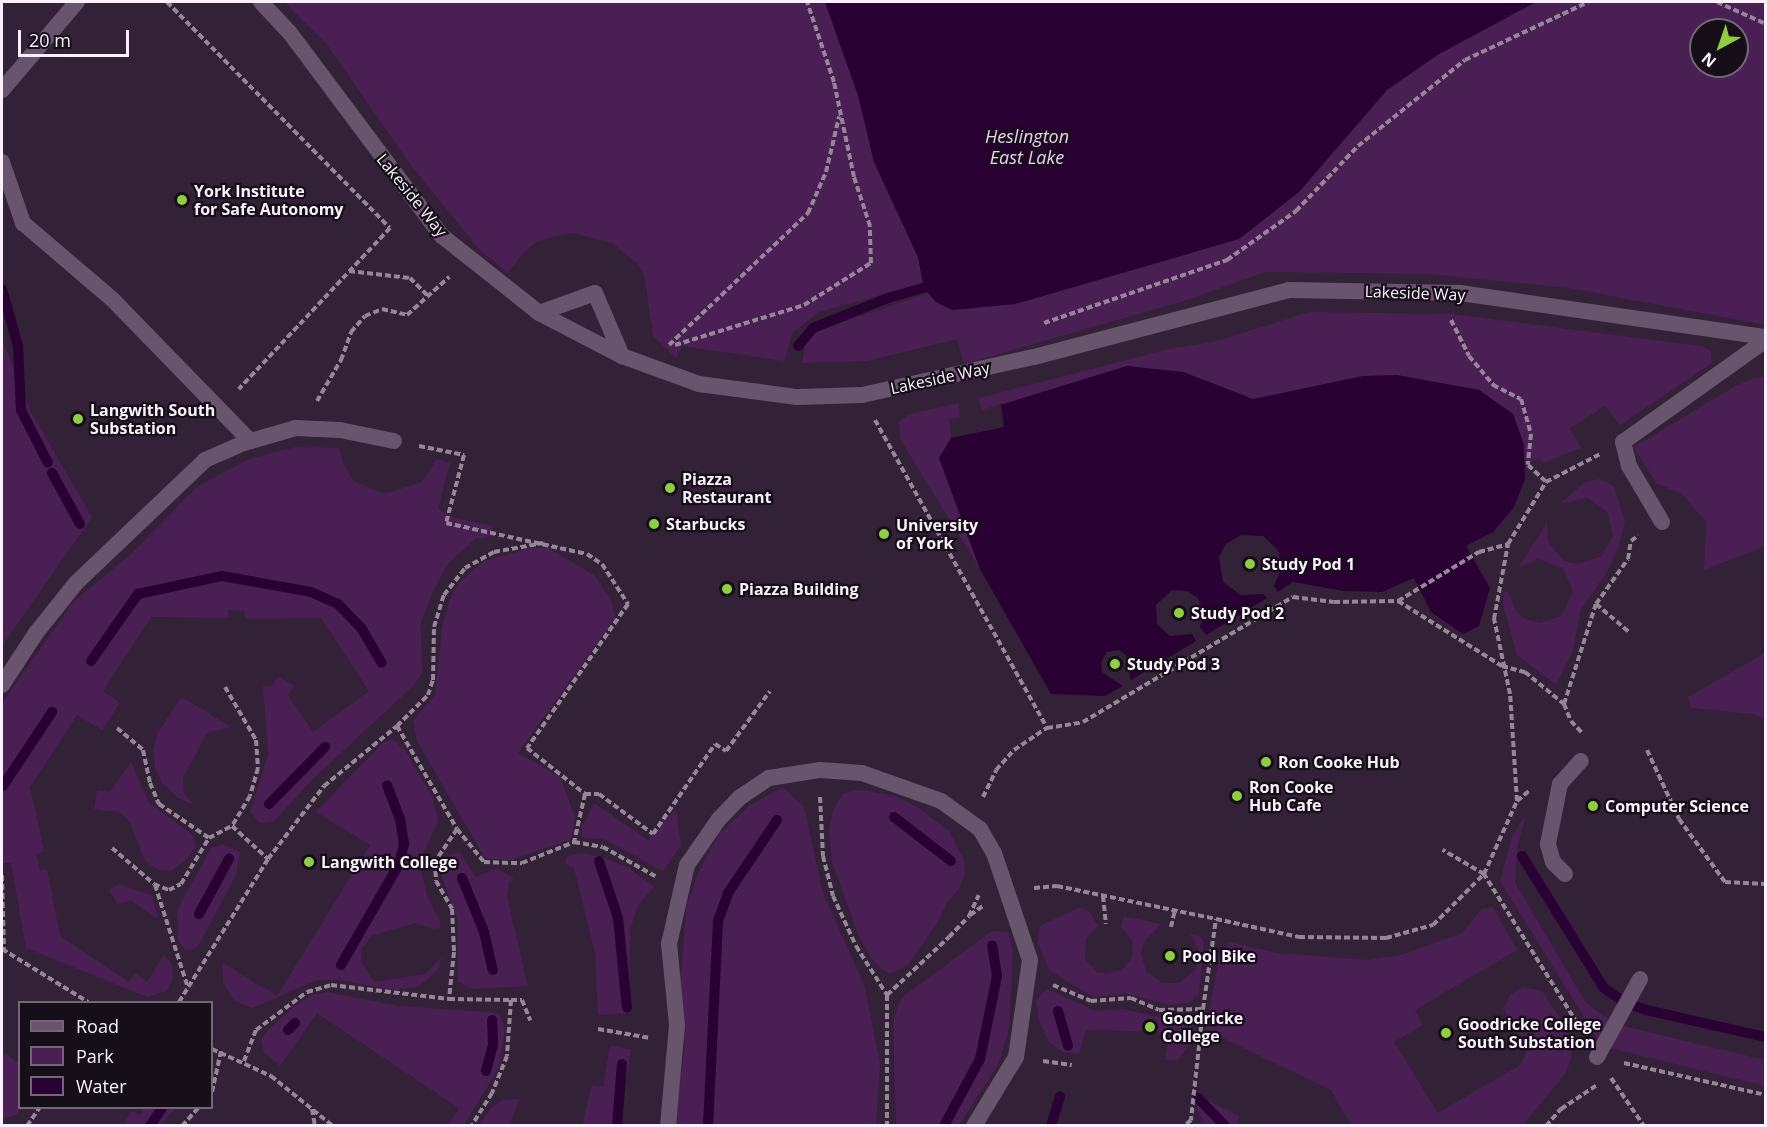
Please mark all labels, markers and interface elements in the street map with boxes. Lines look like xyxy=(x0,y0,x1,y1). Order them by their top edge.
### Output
scale bar xyxy=(21,18,132,56)
north arrow xyxy=(1689,18,1749,78)
text: 20 m xyxy=(29,28,71,52)
text: N xyxy=(1697,48,1721,73)
water label: Heslington East Lake xyxy=(985,126,1069,168)
street label: Lakeside Way xyxy=(373,150,451,240)
place label: York Institute for Safe Autonomy xyxy=(194,181,343,219)
marker: York Institute for Safe Autonomy xyxy=(175,193,189,207)
street label: Lakeside Way xyxy=(1364,282,1466,304)
street label: Lakeside Way xyxy=(889,358,991,398)
place label: Langwith South Substation xyxy=(90,400,215,438)
marker: Langwith South Substation xyxy=(71,412,85,426)
place label: Piazza Restaurant xyxy=(682,469,771,507)
marker: Piazza Restaurant xyxy=(663,481,677,495)
place label: Starbucks xyxy=(666,514,745,534)
place label: University of York xyxy=(896,515,978,553)
marker: Starbucks xyxy=(647,517,661,531)
marker: University of York xyxy=(877,527,891,541)
place label: Study Pod 1 xyxy=(1262,554,1355,574)
marker: Study Pod 1 xyxy=(1243,557,1257,571)
place label: Piazza Building xyxy=(739,579,859,599)
marker: Piazza Building xyxy=(720,582,734,596)
place label: Study Pod 2 xyxy=(1191,603,1284,623)
marker: Study Pod 2 xyxy=(1172,606,1186,620)
place label: Study Pod 3 xyxy=(1127,654,1220,674)
marker: Study Pod 3 xyxy=(1108,657,1122,671)
place label: Ron Cooke Hub xyxy=(1278,752,1400,772)
marker: Ron Cooke Hub xyxy=(1259,755,1273,769)
place label: Ron Cooke Hub Cafe xyxy=(1249,777,1334,815)
marker: Ron Cooke Hub Cafe xyxy=(1230,789,1244,803)
place label: Computer Science xyxy=(1605,796,1749,816)
marker: Computer Science xyxy=(1586,799,1600,813)
place label: Langwith College xyxy=(321,852,457,872)
marker: Langwith College xyxy=(302,855,316,869)
place label: Pool Bike xyxy=(1182,946,1256,966)
marker: Pool Bike xyxy=(1163,949,1177,963)
legend xyxy=(18,1001,213,1109)
place label: Goodricke College xyxy=(1162,1008,1243,1046)
text: Road xyxy=(76,1014,119,1038)
place label: Goodricke College South Substation xyxy=(1458,1014,1601,1052)
marker: Goodricke College xyxy=(1143,1020,1157,1034)
marker: Goodricke College South Substation xyxy=(1439,1026,1453,1040)
text: Park xyxy=(76,1044,114,1068)
text: Water xyxy=(76,1074,127,1098)

